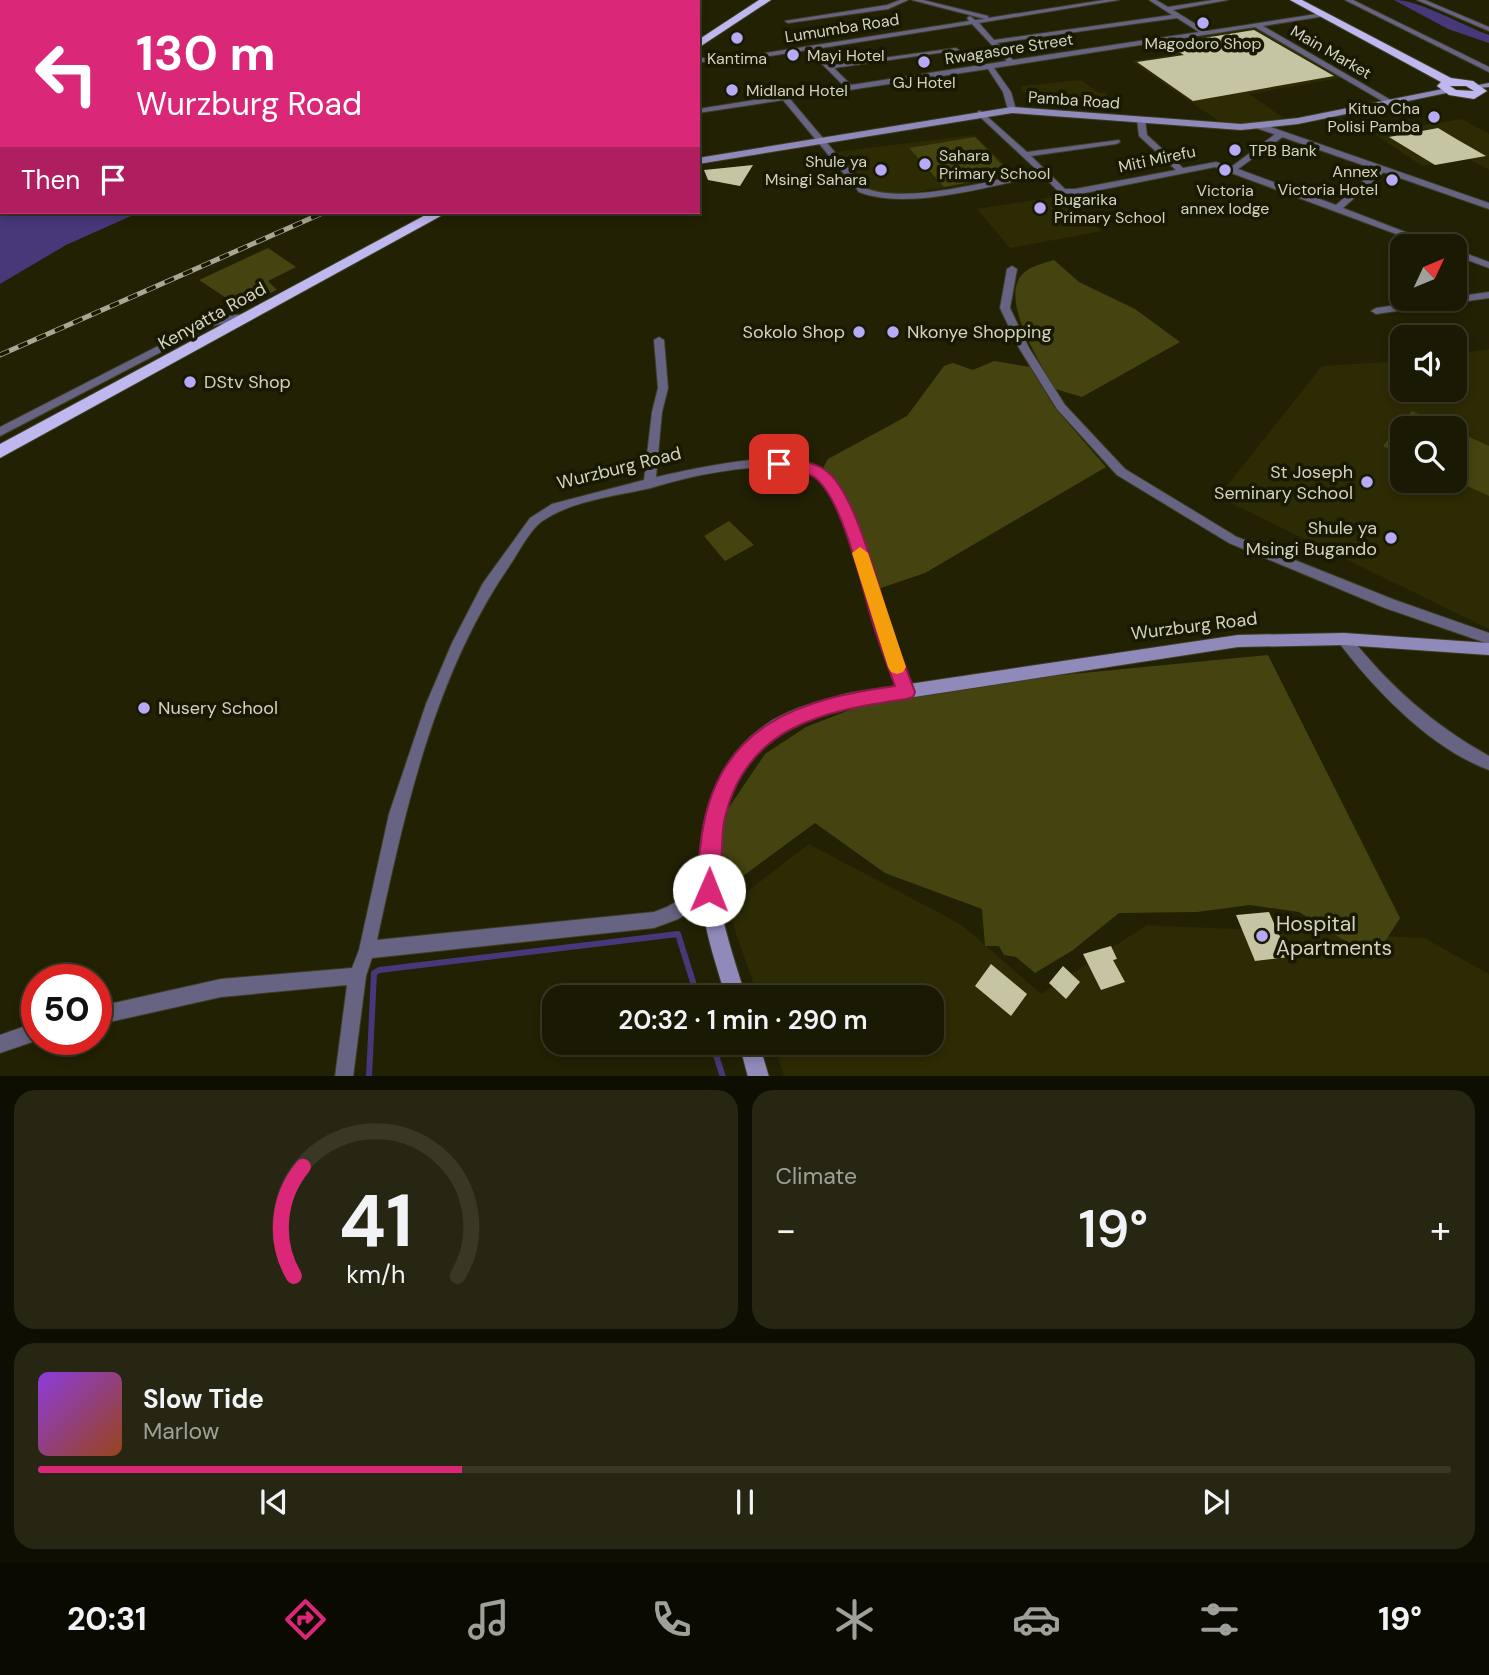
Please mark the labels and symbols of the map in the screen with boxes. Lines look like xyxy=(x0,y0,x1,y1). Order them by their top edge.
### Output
street label: Lumumba Road xyxy=(783,9,901,47)
marker: Magodoro Shop xyxy=(1195,15,1211,31)
street label: Main Market xyxy=(1287,20,1375,84)
street label: Rwagasore Street xyxy=(943,28,1075,70)
marker: Kantima xyxy=(729,30,745,46)
place label: Magodoro Shop xyxy=(1144,33,1262,54)
place label: Mayi Hotel xyxy=(807,45,885,66)
marker: Mayi Hotel xyxy=(785,47,801,63)
place label: Kantima xyxy=(707,48,767,69)
marker: GJ Hotel xyxy=(916,54,932,70)
place label: GJ Hotel xyxy=(892,72,956,93)
place label: Midland Hotel xyxy=(746,80,848,101)
marker: Midland Hotel xyxy=(724,82,740,98)
street label: Pamba Road xyxy=(1027,86,1121,114)
place label: Kituo Cha Polisi Pamba xyxy=(1328,98,1420,137)
marker: Kituo Cha Polisi Pamba xyxy=(1426,109,1442,125)
place label: TPB Bank xyxy=(1249,140,1317,161)
street label: Miti Mirefu xyxy=(1117,141,1197,177)
marker: TPB Bank xyxy=(1227,142,1243,158)
place label: Sahara Primary School xyxy=(939,145,1050,184)
place label: Shule ya Msingi Sahara xyxy=(765,151,867,190)
marker: Sahara Primary School xyxy=(917,156,933,172)
place label: Annex Victoria Hotel xyxy=(1278,161,1378,200)
marker: Shule ya Msingi Sahara xyxy=(873,162,889,178)
marker: Victoria annex lodge xyxy=(1217,162,1233,178)
marker: Annex Victoria Hotel xyxy=(1384,172,1400,188)
place label: Victoria annex lodge xyxy=(1181,180,1269,219)
place label: Bugarika Primary School xyxy=(1054,189,1165,228)
marker: Bugarika Primary School xyxy=(1032,200,1048,216)
north arrow xyxy=(1390,234,1466,312)
street label: Kenyatta Road xyxy=(154,276,270,356)
place label: Sokolo Shop xyxy=(743,320,845,344)
place label: Nkonye Shopping xyxy=(907,320,1051,344)
marker: Sokolo Shop xyxy=(851,324,867,340)
marker: Nkonye Shopping xyxy=(885,324,901,340)
place label: DStv Shop xyxy=(204,370,291,394)
marker: DStv Shop xyxy=(182,374,198,390)
pin xyxy=(749,434,809,494)
street label: Wurzburg Road xyxy=(554,441,684,495)
place label: St Joseph Seminary School xyxy=(1214,460,1353,505)
marker: St Joseph Seminary School xyxy=(1359,474,1375,490)
place label: Shule ya Msingi Bugando xyxy=(1246,516,1377,561)
marker: Shule ya Msingi Bugando xyxy=(1383,530,1399,546)
street label: Wurzburg Road xyxy=(1129,606,1259,646)
place label: Nusery School xyxy=(158,696,278,720)
marker: Nusery School xyxy=(136,700,152,716)
position arrow xyxy=(672,853,746,927)
place label: Hospital Apartments xyxy=(1276,910,1392,962)
marker: Hospital Apartments xyxy=(1254,928,1270,944)
speed limit sign: 50 xyxy=(21,964,112,1055)

